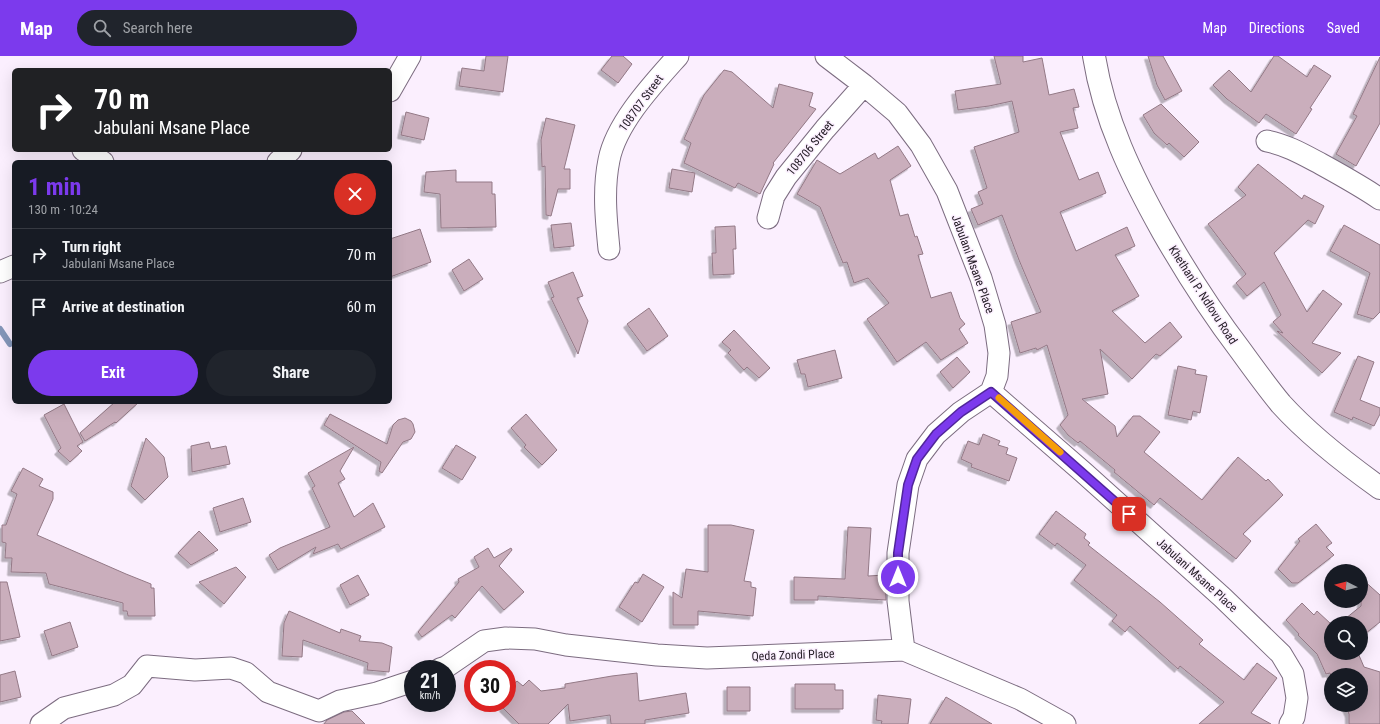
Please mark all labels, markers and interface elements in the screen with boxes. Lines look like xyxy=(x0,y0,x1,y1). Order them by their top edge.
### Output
search box xyxy=(77,10,357,46)
text: Map xyxy=(20,17,53,40)
icon: search xyxy=(91,17,113,39)
text: Search here xyxy=(123,19,193,37)
text: Map xyxy=(1203,20,1227,36)
text: Directions xyxy=(1249,20,1305,36)
text: Saved xyxy=(1327,20,1360,36)
street label: 108707 Street xyxy=(616,72,666,134)
text: 70 m xyxy=(94,83,150,116)
icon: right xyxy=(28,84,80,136)
text: Jabulani Msane Place xyxy=(94,117,250,138)
street label: 108706 Street xyxy=(784,117,837,178)
text: 1 min xyxy=(28,173,81,201)
button: close xyxy=(334,173,376,215)
text: 130 m · 10:24 xyxy=(28,202,98,217)
street label: Jabulani Msane Place xyxy=(949,213,997,316)
text: Turn right xyxy=(62,238,121,256)
street label: Khethani P. Ndlovu Road xyxy=(1166,243,1240,347)
icon: right xyxy=(28,244,50,266)
text: 70 m xyxy=(346,246,376,264)
text: Jabulani Msane Place xyxy=(62,256,175,271)
icon: arrive xyxy=(28,296,50,318)
text: Arrive at destination xyxy=(62,298,185,316)
text: 60 m xyxy=(346,298,376,316)
button: Exit xyxy=(28,350,198,396)
button: Share xyxy=(206,350,376,396)
pin xyxy=(1112,497,1146,531)
icon: arrive xyxy=(1118,503,1140,525)
street label: Jabulani Msane Place xyxy=(1154,535,1241,615)
position arrow xyxy=(877,556,919,598)
north arrow xyxy=(1324,564,1368,608)
map controls xyxy=(1324,564,1368,712)
button: search xyxy=(1324,616,1368,660)
street label: Qeda Zondi Place xyxy=(751,647,835,663)
speed limit sign: 30 xyxy=(464,660,516,712)
button: layers xyxy=(1324,668,1368,712)
text: 21 xyxy=(420,669,440,693)
text: km/h xyxy=(420,690,440,701)

